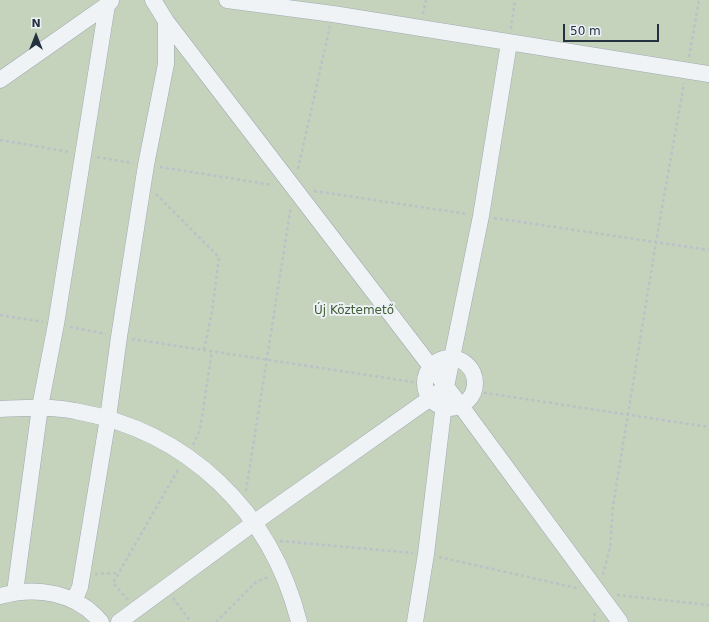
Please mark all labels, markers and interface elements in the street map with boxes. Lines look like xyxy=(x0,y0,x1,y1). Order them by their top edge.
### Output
north arrow xyxy=(16,16,56,56)
scale bar xyxy=(565,16,661,42)
text: N xyxy=(31,17,41,30)
text: 50 m xyxy=(570,24,601,38)
park label: Új Köztemető xyxy=(314,304,394,318)

